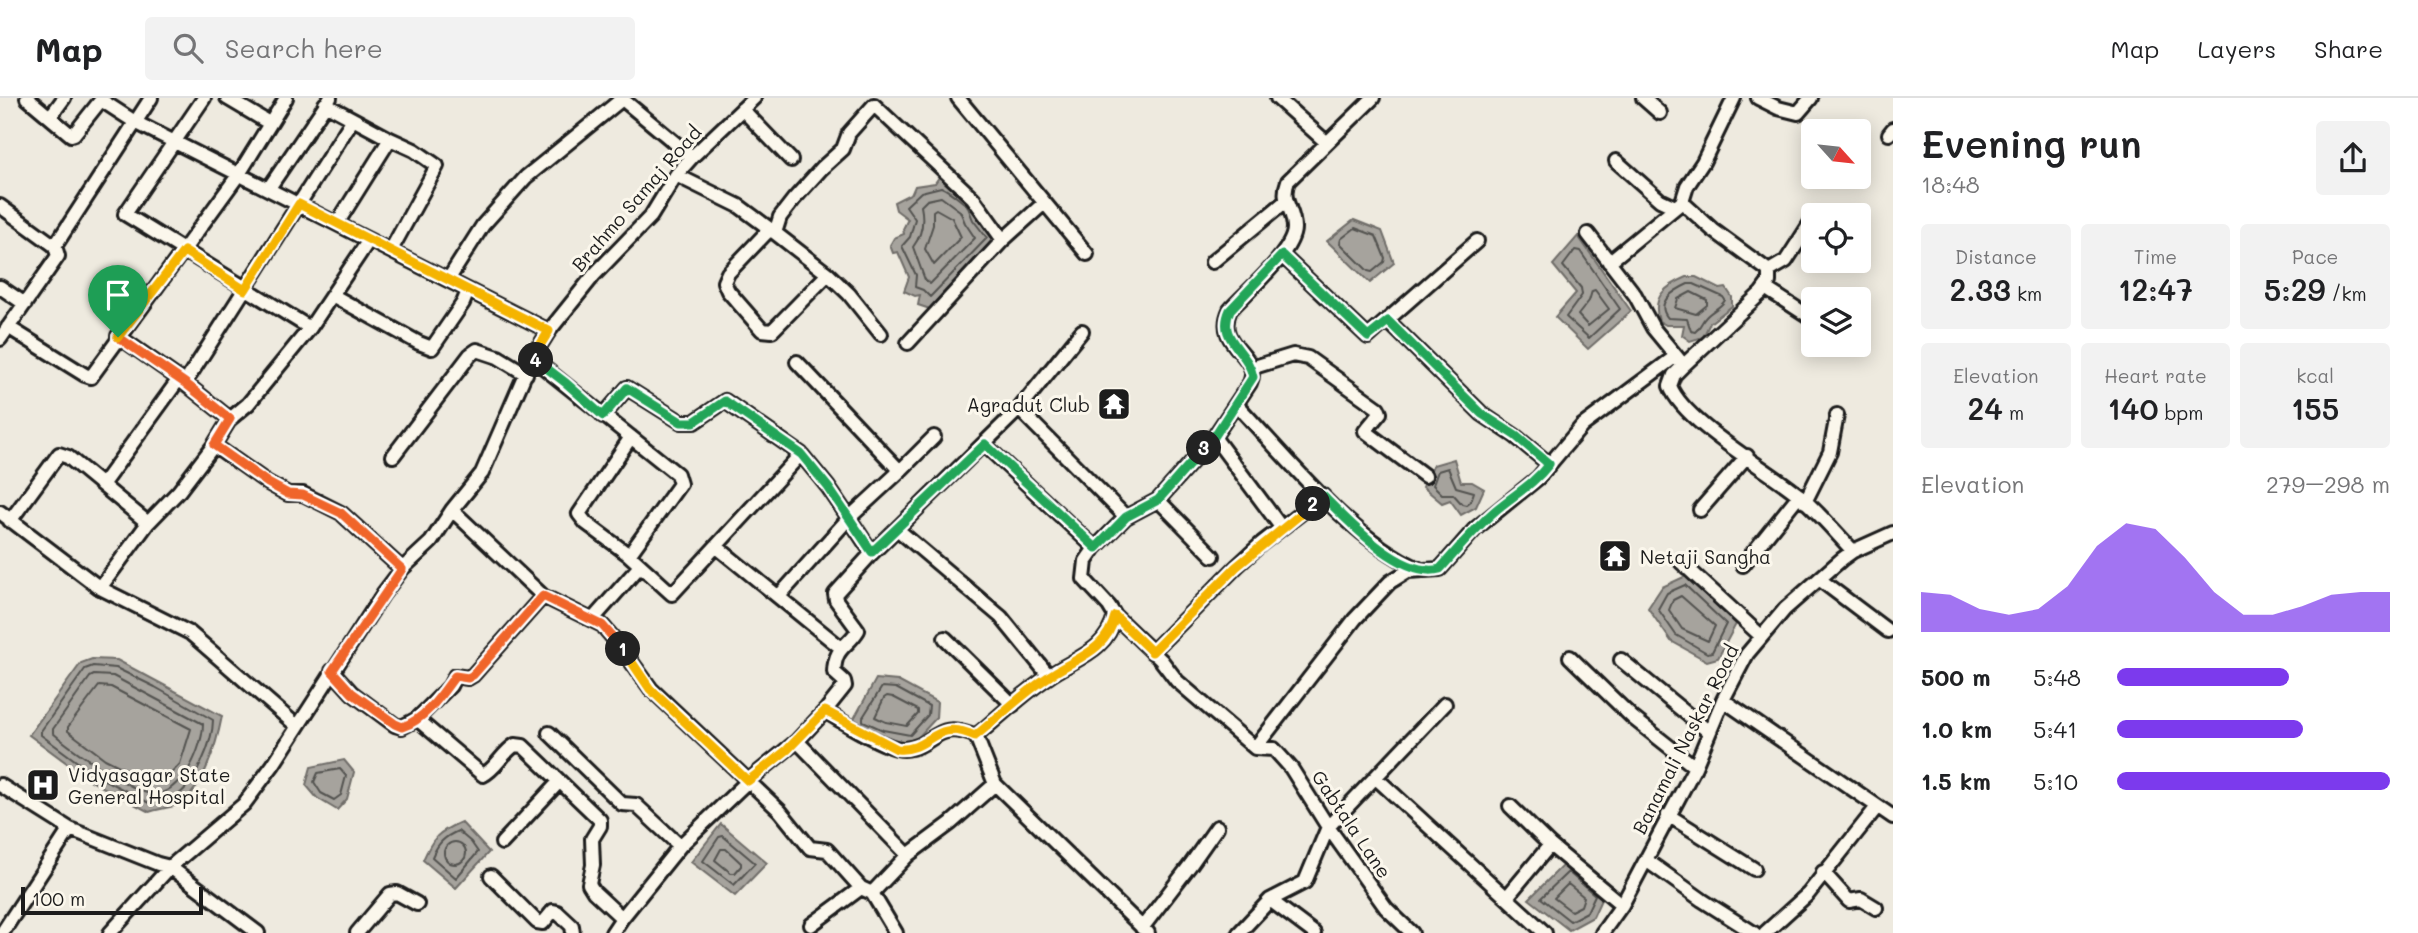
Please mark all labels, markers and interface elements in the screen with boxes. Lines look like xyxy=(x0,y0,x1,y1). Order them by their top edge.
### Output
search box xyxy=(145,17,635,80)
text: Map xyxy=(35,27,103,70)
icon: search xyxy=(169,29,207,67)
text: Search here xyxy=(225,31,383,65)
text: Map xyxy=(2111,33,2159,64)
text: Layers xyxy=(2197,33,2276,64)
text: Share xyxy=(2314,33,2383,64)
text: Evening run xyxy=(1921,118,2142,168)
north arrow xyxy=(1801,119,1871,189)
map controls xyxy=(1801,119,1871,357)
street label: Brahmo Samaj Road xyxy=(566,120,706,276)
button: share xyxy=(2316,121,2390,195)
text: 18:48 xyxy=(1921,169,1980,199)
button: locate xyxy=(1801,203,1871,273)
text: Distance xyxy=(1955,244,2037,269)
text: Time xyxy=(2134,244,2177,269)
text: Pace xyxy=(2292,244,2338,269)
pin xyxy=(88,265,148,337)
text: 2.33 xyxy=(1949,269,2011,309)
text: 12:47 xyxy=(2118,269,2193,309)
text: 5:29 xyxy=(2264,269,2325,309)
icon: arrive xyxy=(99,276,137,314)
text: km xyxy=(2011,281,2042,306)
text: /km xyxy=(2325,281,2367,306)
button: layers xyxy=(1801,287,1871,357)
pin: 4 xyxy=(518,342,554,378)
text: 4 xyxy=(529,347,542,372)
text: Elevation xyxy=(1953,363,2038,388)
text: Heart rate xyxy=(2104,363,2207,388)
text: kcal xyxy=(2296,363,2334,388)
temple icon: Agradut Club xyxy=(1095,385,1133,423)
text: 24 xyxy=(1968,388,2003,428)
text: 140 xyxy=(2108,388,2158,428)
text: 155 xyxy=(2291,388,2339,428)
place label: Agradut Club xyxy=(967,392,1090,417)
text: m xyxy=(2003,400,2024,425)
text: bpm xyxy=(2158,400,2203,425)
pin: 3 xyxy=(1186,430,1222,466)
text: 3 xyxy=(1198,435,1209,460)
text: Elevation xyxy=(1921,469,2024,499)
text: 279–298 m xyxy=(2266,469,2390,499)
pin: 2 xyxy=(1296,486,1330,522)
text: 2 xyxy=(1307,491,1318,516)
temple icon: Netaji Sangha xyxy=(1596,537,1634,575)
place label: Netaji Sangha xyxy=(1640,544,1771,569)
pin: 1 xyxy=(606,632,640,666)
text: 1 xyxy=(618,636,627,661)
street label: Banamali Naskar Road xyxy=(1626,640,1744,838)
text: 500 m xyxy=(1921,662,1991,692)
text: 5:48 xyxy=(2033,662,2081,692)
text: 1.0 km xyxy=(1921,714,1992,744)
text: 5:41 xyxy=(2033,714,2077,744)
place label: Vidyasagar State General Hospital xyxy=(68,762,230,809)
street label: Gabtala Lane xyxy=(1307,765,1397,883)
hospital icon: Vidyasagar State General Hospital xyxy=(24,766,62,804)
text: 1.5 km xyxy=(1921,766,1991,796)
text: 5:10 xyxy=(2033,766,2078,796)
scale bar xyxy=(21,884,203,916)
text: 100 m xyxy=(32,886,85,911)

